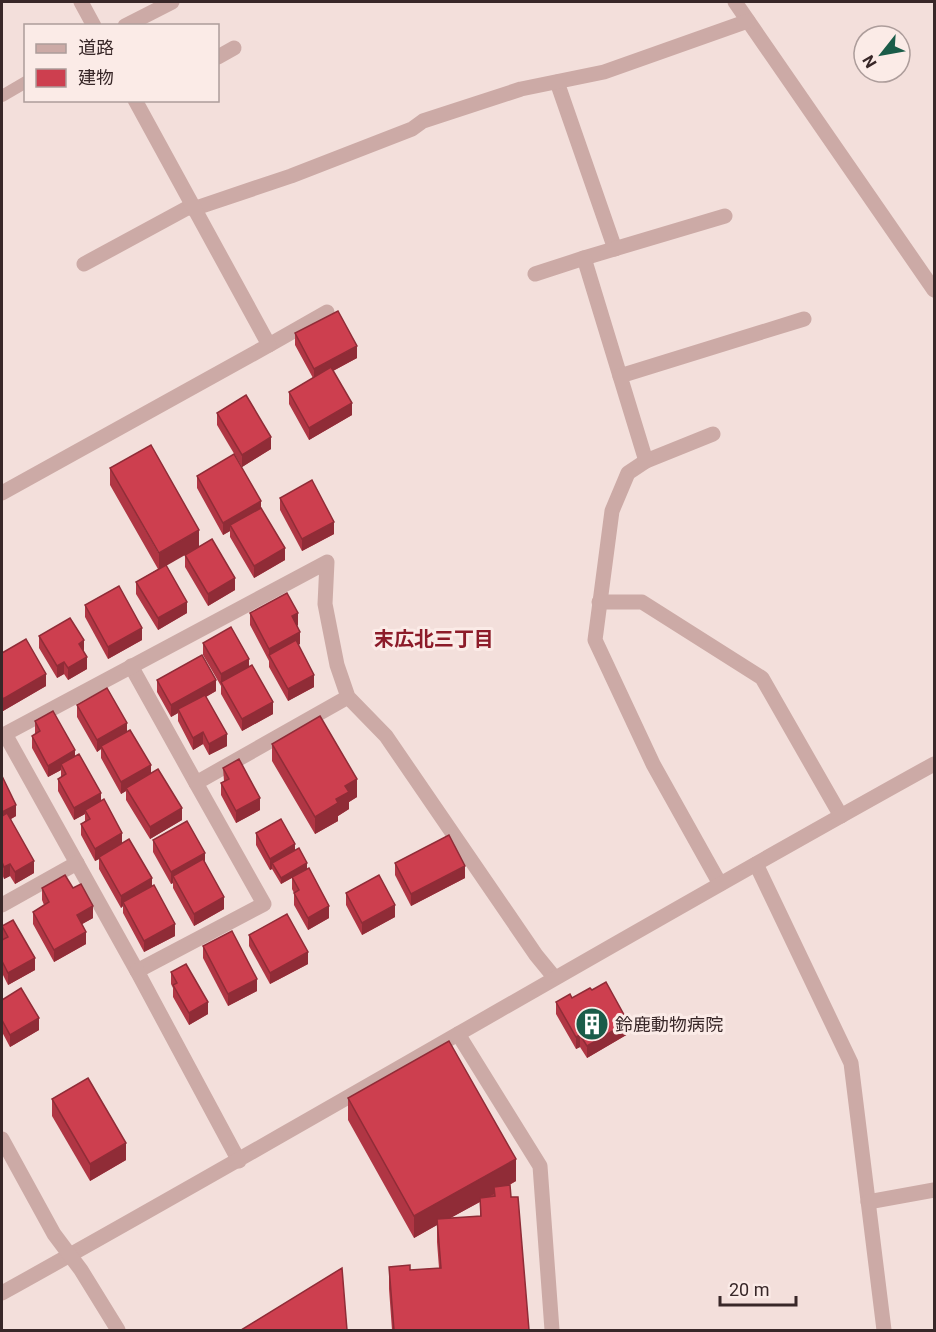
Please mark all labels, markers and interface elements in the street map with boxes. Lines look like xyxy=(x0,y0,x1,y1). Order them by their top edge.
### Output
legend xyxy=(24,24,219,102)
north arrow xyxy=(852,24,912,84)
text: 道路 xyxy=(78,37,114,58)
text: N xyxy=(859,52,881,71)
text: 建物 xyxy=(78,67,114,88)
district label: 末広北三丁目 xyxy=(374,627,494,651)
building icon: 鈴鹿動物病院 xyxy=(574,1006,610,1042)
place label: 鈴鹿動物病院 xyxy=(615,1014,723,1035)
scale bar xyxy=(720,1269,796,1307)
text: 20 m xyxy=(729,1279,769,1300)

